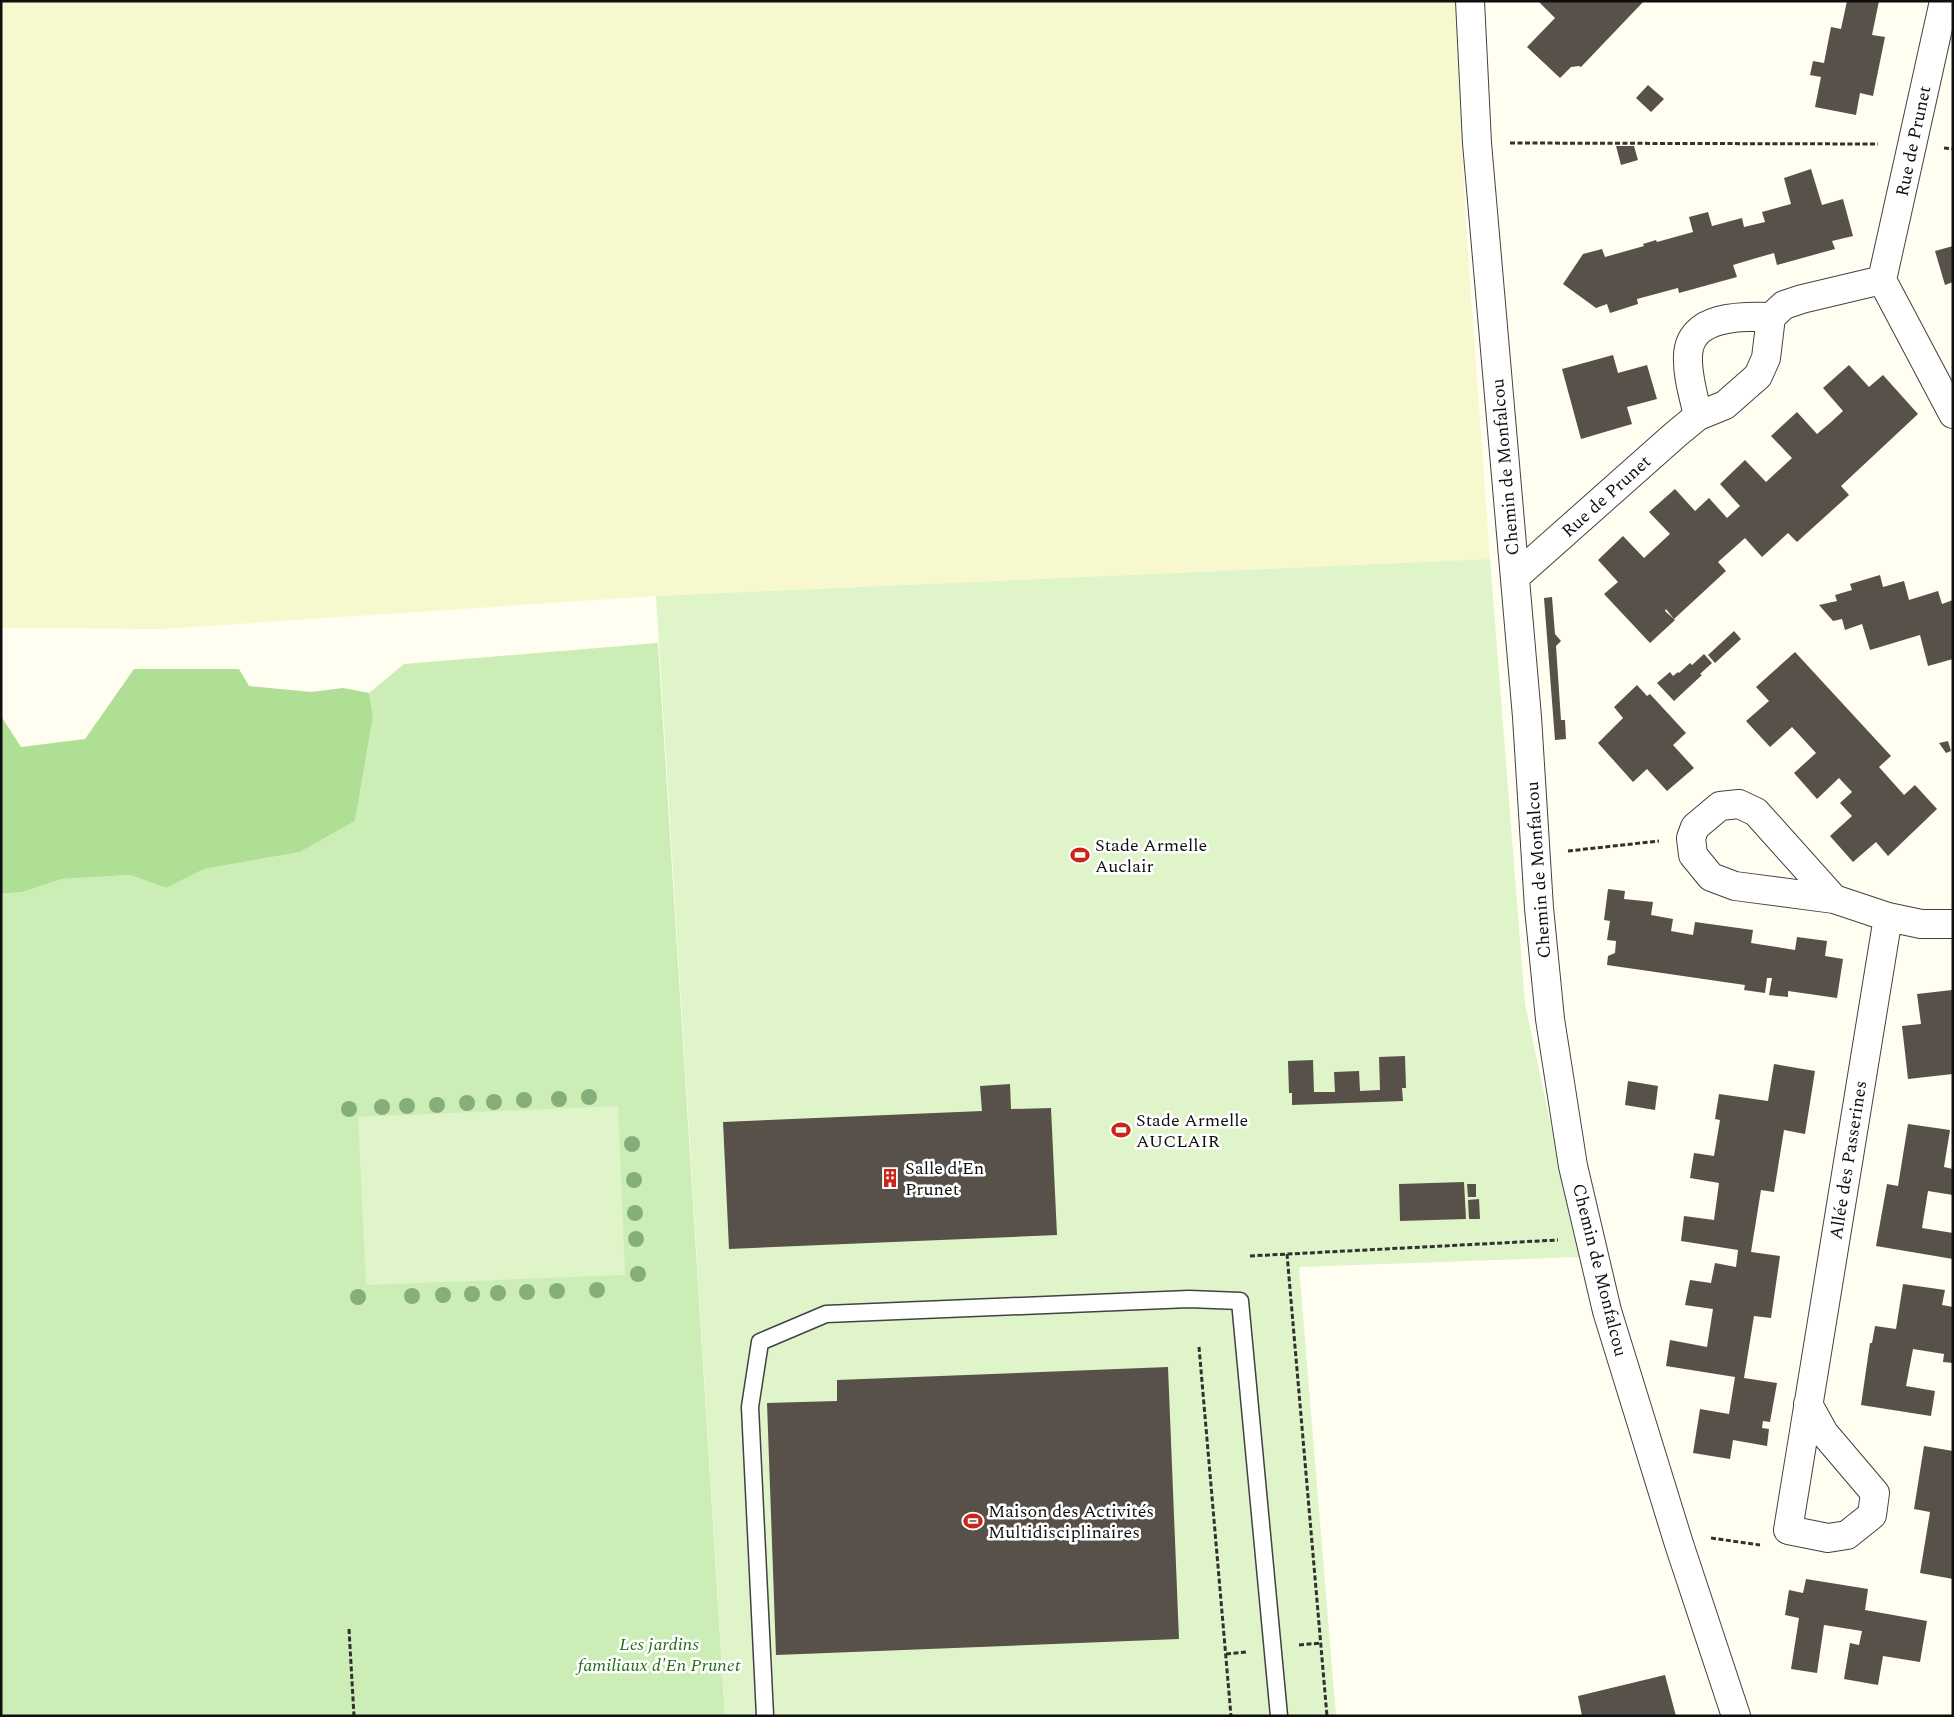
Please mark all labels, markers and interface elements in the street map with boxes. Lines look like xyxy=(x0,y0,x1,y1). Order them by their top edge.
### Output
street label: Rue de Prunet xyxy=(1889,83,1938,199)
street label: Chemin de Monfalcou xyxy=(1484,377,1527,557)
street label: Rue de Prunet xyxy=(1555,449,1657,544)
street label: Chemin de Monfalcou xyxy=(1519,780,1558,959)
place label: Stade Armelle Auclair xyxy=(1095,832,1207,880)
sports icon: Stade Armelle Auclair xyxy=(1069,844,1091,866)
street label: Allée des Passerines xyxy=(1823,1079,1874,1242)
place label: Stade Armelle AUCLAIR xyxy=(1136,1107,1248,1155)
sports icon: Stade Armelle AUCLAIR xyxy=(1110,1119,1132,1141)
place label: Salle d'En Prunet xyxy=(905,1155,984,1203)
building icon: Salle d'En Prunet xyxy=(879,1167,901,1189)
street label: Chemin de Monfalcou xyxy=(1565,1181,1634,1360)
place label: Maison des Activités Multidisciplinaires xyxy=(988,1498,1154,1546)
sports icon: Maison des Activités Multidisciplinaires xyxy=(962,1510,984,1532)
park label: Les jardins familiaux d'En Prunet xyxy=(575,1631,741,1679)

